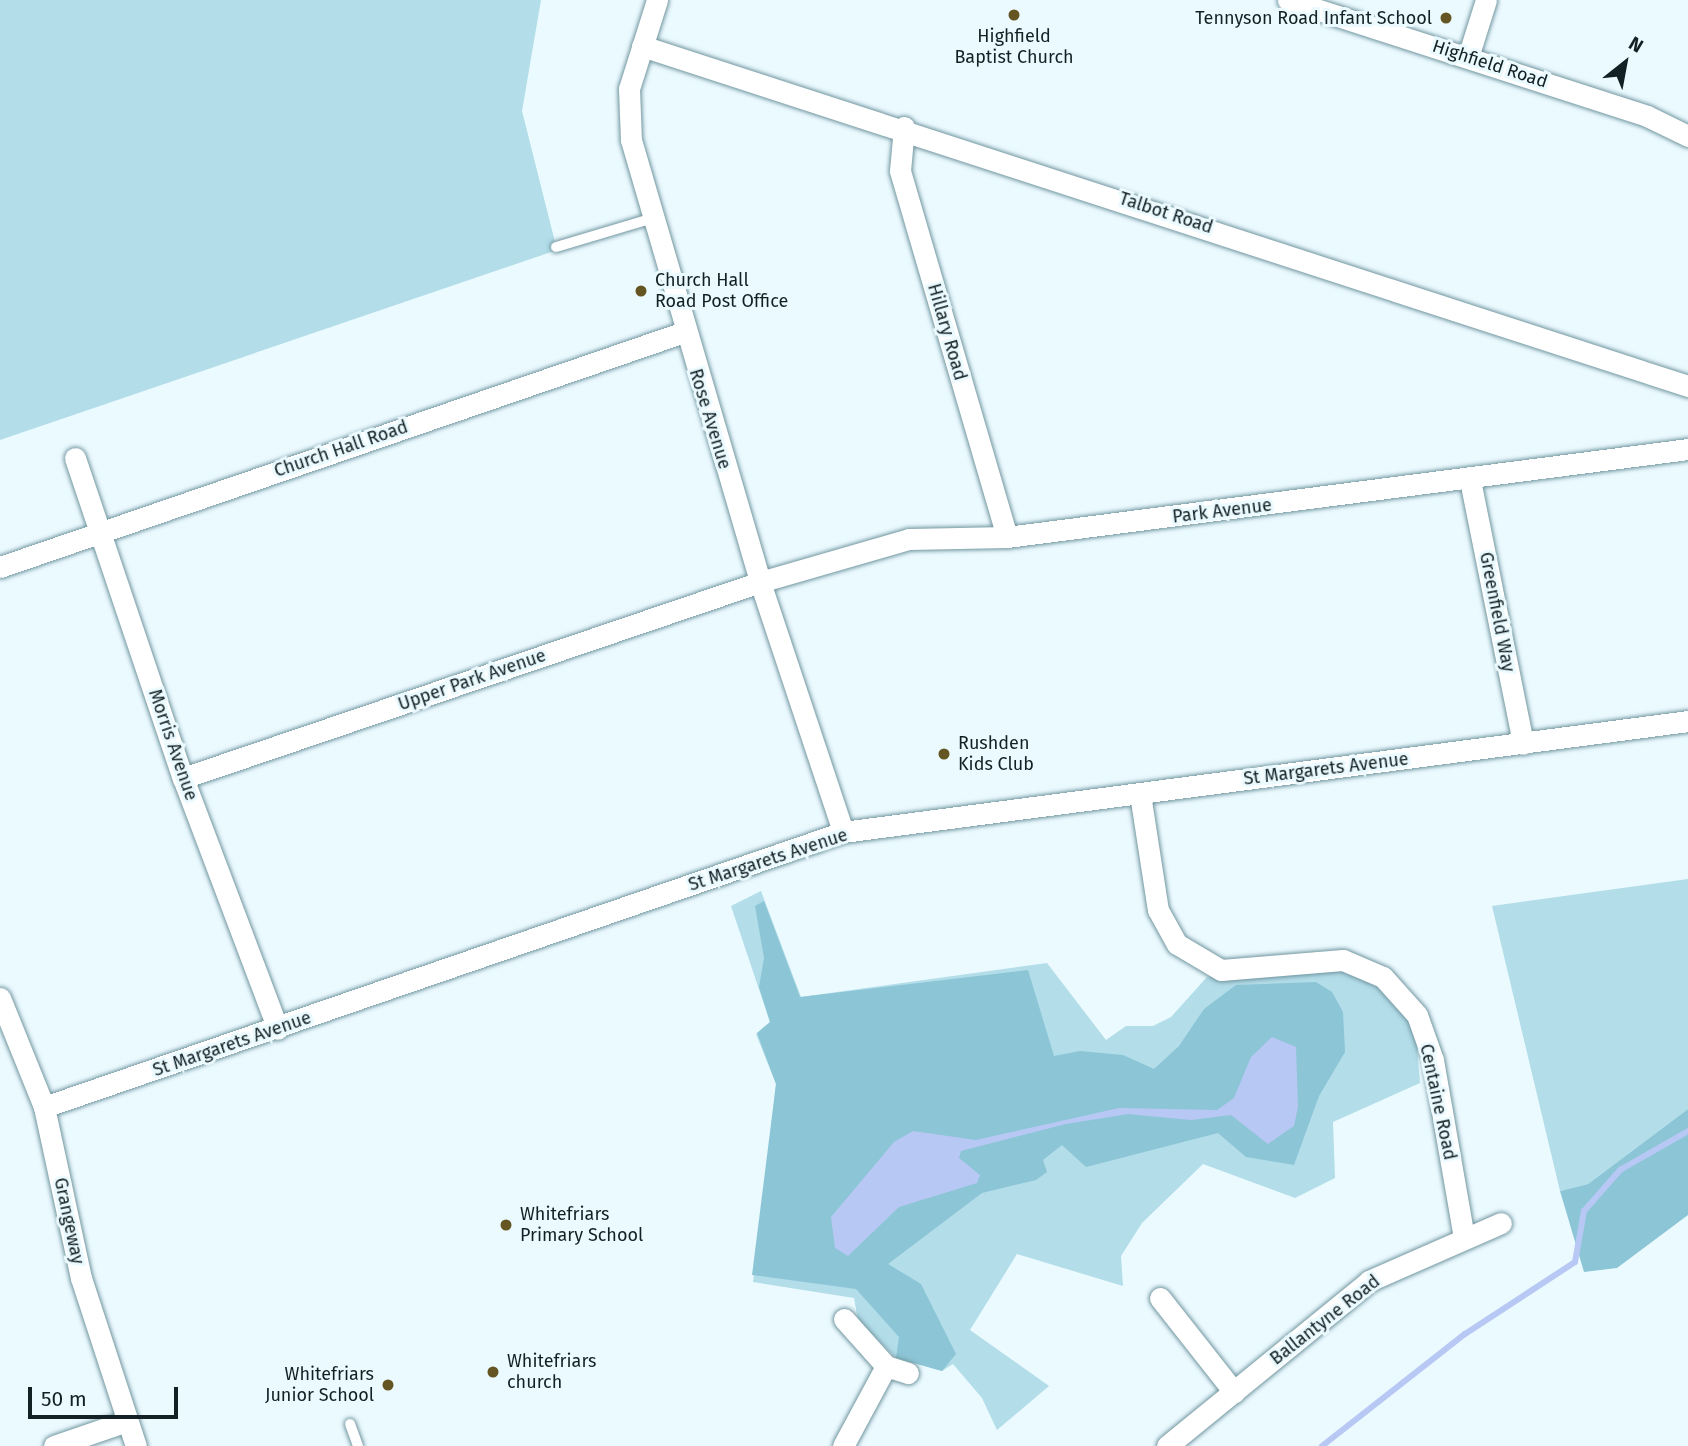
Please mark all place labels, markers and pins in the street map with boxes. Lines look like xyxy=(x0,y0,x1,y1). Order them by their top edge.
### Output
marker: Highfield Baptist Church xyxy=(1006,7,1022,23)
place label: Tennyson Road Infant School xyxy=(1195,7,1432,29)
marker: Tennyson Road Infant School xyxy=(1438,10,1454,26)
place label: Highfield Baptist Church xyxy=(954,26,1074,68)
place label: Church Hall Road Post Office xyxy=(655,270,788,312)
marker: Church Hall Road Post Office xyxy=(633,283,649,299)
place label: Rushden Kids Club xyxy=(958,733,1034,776)
marker: Rushden Kids Club xyxy=(936,746,952,762)
place label: Whitefriars Primary School xyxy=(520,1204,643,1246)
marker: Whitefriars Primary School xyxy=(498,1217,514,1233)
place label: Whitefriars church xyxy=(507,1351,596,1394)
place label: Whitefriars Junior School xyxy=(265,1364,374,1406)
marker: Whitefriars church xyxy=(485,1364,501,1380)
marker: Whitefriars Junior School xyxy=(380,1377,396,1393)

